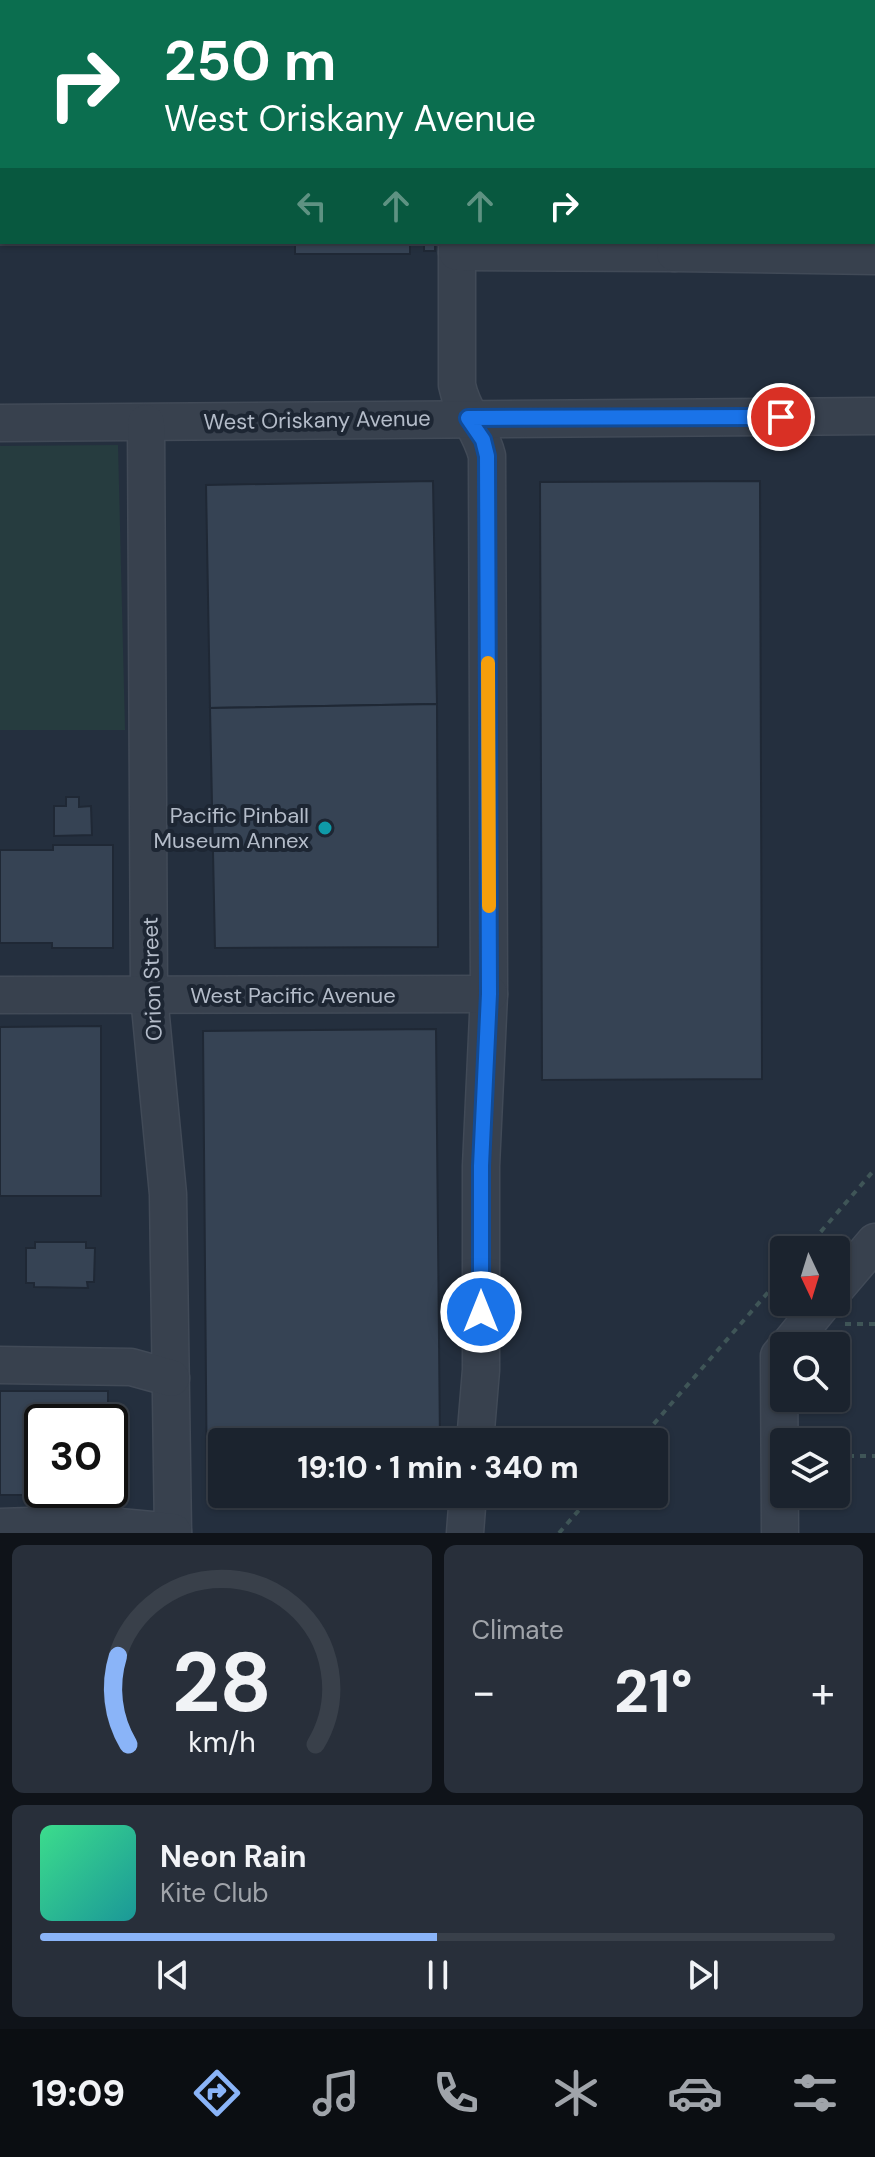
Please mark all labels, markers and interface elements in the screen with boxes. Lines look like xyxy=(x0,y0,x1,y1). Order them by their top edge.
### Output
text: 250 m xyxy=(164,24,336,97)
icon: right xyxy=(32,32,136,136)
text: West Oriskany Avenue xyxy=(164,95,536,142)
icon: left xyxy=(290,184,334,228)
icon: ahead xyxy=(374,184,418,228)
icon: ahead xyxy=(458,184,502,228)
icon: right xyxy=(542,184,586,228)
pin xyxy=(747,383,815,451)
icon: arrive xyxy=(759,395,803,439)
street label: West Oriskany Avenue xyxy=(203,404,431,436)
place label: Pacific Pinball Museum Annex xyxy=(154,801,309,855)
marker: Pacific Pinball Museum Annex xyxy=(316,819,334,837)
street label: Orion Street xyxy=(135,916,169,1042)
street label: West Pacific Avenue xyxy=(190,981,396,1010)
north arrow xyxy=(770,1236,850,1316)
map controls xyxy=(770,1236,850,1508)
position arrow xyxy=(439,1270,523,1354)
button: search xyxy=(770,1332,850,1412)
speed limit sign: 30 xyxy=(24,1404,128,1508)
button: layers xyxy=(770,1428,850,1508)
text: 19:10 · 1 min · 340 m xyxy=(297,1448,579,1487)
text: Climate xyxy=(472,1613,564,1647)
text: 28 xyxy=(172,1628,272,1737)
text: 21° xyxy=(614,1652,693,1731)
text: − xyxy=(472,1663,496,1721)
text: + xyxy=(811,1663,835,1721)
text: km/h xyxy=(188,1724,256,1761)
text: Neon Rain xyxy=(160,1837,306,1876)
text: Kite Club xyxy=(160,1876,269,1910)
icon: previous xyxy=(151,1953,195,1997)
icon: pause xyxy=(416,1953,460,1997)
icon: next xyxy=(681,1953,725,1997)
icon: directions xyxy=(189,2065,245,2121)
icon: music xyxy=(308,2065,364,2121)
icon: phone xyxy=(428,2065,484,2121)
icon: climate xyxy=(548,2065,604,2121)
icon: car xyxy=(667,2065,723,2121)
icon: filters xyxy=(787,2065,843,2121)
text: 19:09 xyxy=(32,2070,125,2117)

